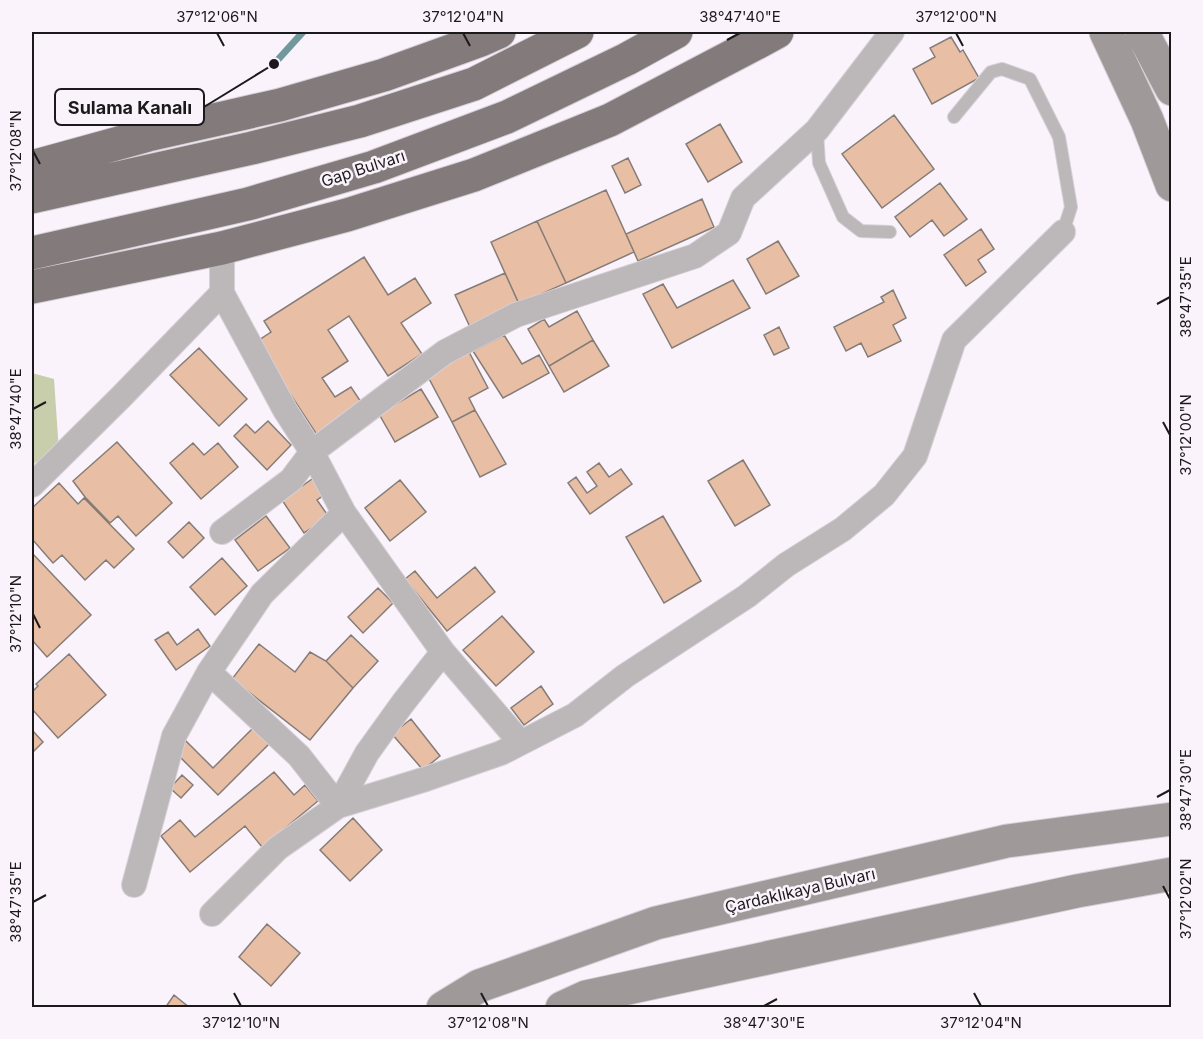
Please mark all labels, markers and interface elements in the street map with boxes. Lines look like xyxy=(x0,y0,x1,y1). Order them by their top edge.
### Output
text: 37°12'06"N xyxy=(176,7,258,26)
text: 37°12'04"N xyxy=(422,7,504,26)
text: 38°47'40"E xyxy=(699,7,781,26)
text: 37°12'00"N xyxy=(915,7,997,26)
callout: Sulama Kanalı xyxy=(55,89,204,125)
text: Sulama Kanalı xyxy=(68,97,192,118)
text: 37°12'08"N xyxy=(6,110,25,192)
street label: Gap Bulvarı xyxy=(318,145,408,191)
text: 38°47'35"E xyxy=(1176,256,1195,338)
text: 38°47'40"E xyxy=(6,368,25,450)
text: 37°12'00"N xyxy=(1176,394,1195,476)
text: 37°12'10"N xyxy=(6,575,25,653)
text: 38°47'30"E xyxy=(1176,749,1195,831)
text: 37°12'02"N xyxy=(1176,858,1195,940)
text: 38°47'35"E xyxy=(6,861,25,943)
street label: Çardaklıkaya Bulvarı xyxy=(723,863,877,917)
text: 37°12'10"N xyxy=(202,1013,280,1032)
text: 37°12'08"N xyxy=(447,1013,529,1032)
text: 38°47'30"E xyxy=(723,1013,805,1032)
text: 37°12'04"N xyxy=(940,1013,1022,1032)

